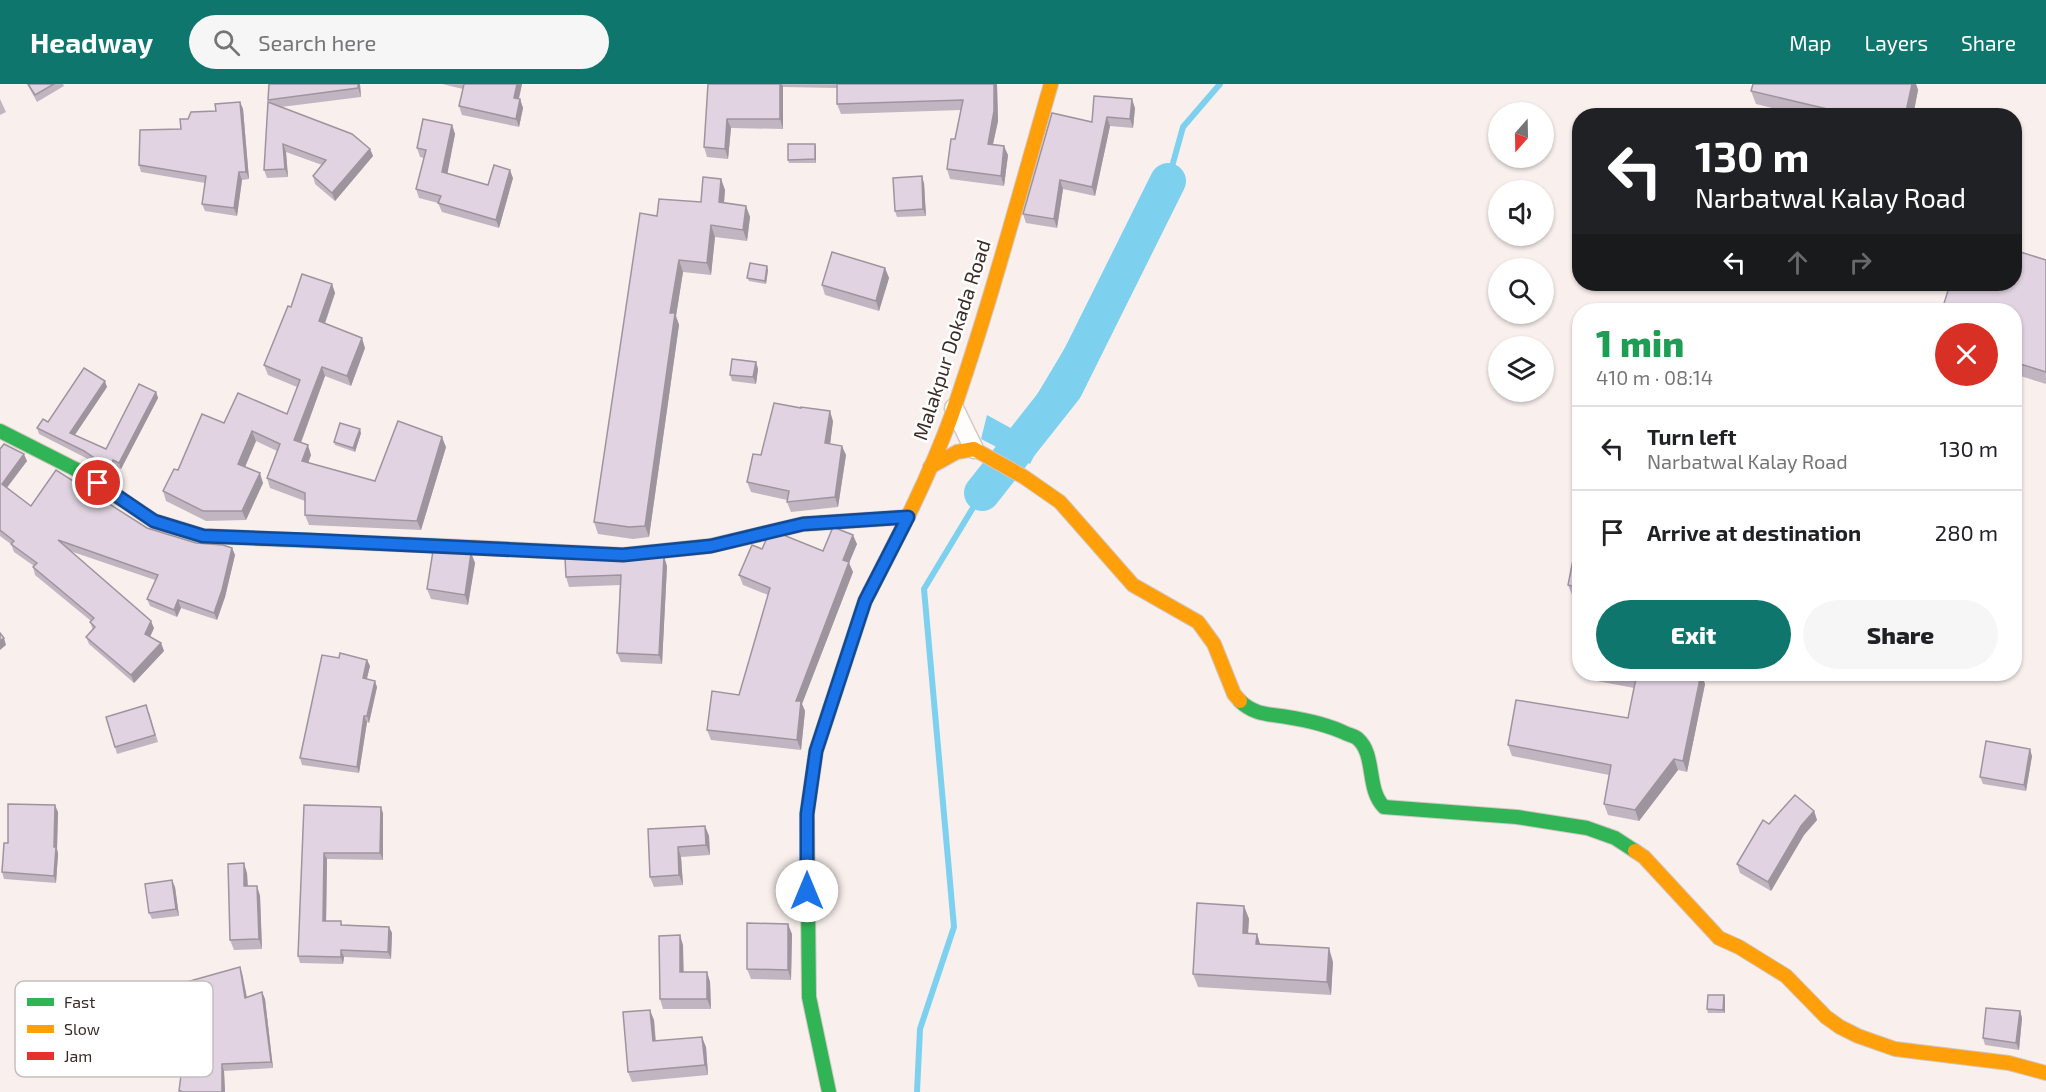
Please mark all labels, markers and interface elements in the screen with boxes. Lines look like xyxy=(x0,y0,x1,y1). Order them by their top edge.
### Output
search box xyxy=(189,15,609,69)
text: Headway xyxy=(30,25,153,59)
icon: search xyxy=(210,26,243,59)
text: Search here xyxy=(258,29,376,55)
text: Map xyxy=(1789,30,1831,55)
text: Layers xyxy=(1864,30,1928,55)
text: Share xyxy=(1961,30,2016,55)
north arrow xyxy=(1488,102,1554,168)
map controls xyxy=(1488,102,1554,402)
text: 130 m xyxy=(1695,130,1810,180)
icon: left xyxy=(1596,132,1674,210)
button: sound xyxy=(1488,180,1554,246)
text: Narbatwal Kalay Road xyxy=(1695,181,1966,213)
street label: Malakpur Dokada Road xyxy=(907,236,995,443)
icon: left xyxy=(1718,246,1751,279)
icon: ahead xyxy=(1781,246,1814,279)
icon: right xyxy=(1844,246,1877,279)
button: search xyxy=(1488,258,1554,324)
text: 1 min xyxy=(1596,321,1684,364)
button: close xyxy=(1935,323,1998,386)
button: layers xyxy=(1488,336,1554,402)
text: 410 m · 08:14 xyxy=(1596,365,1713,389)
text: Turn left xyxy=(1647,423,1736,449)
icon: left xyxy=(1596,432,1629,465)
text: 130 m xyxy=(1940,435,1998,461)
text: Narbatwal Kalay Road xyxy=(1647,449,1848,473)
pin xyxy=(72,457,123,508)
icon: arrive xyxy=(81,466,114,499)
icon: arrive xyxy=(1596,516,1629,549)
text: Arrive at destination xyxy=(1647,519,1861,545)
text: 280 m xyxy=(1935,519,1998,545)
button: Exit xyxy=(1596,600,1791,669)
button: Share xyxy=(1803,600,1998,669)
position arrow xyxy=(775,859,839,923)
legend xyxy=(15,981,213,1077)
text: Fast xyxy=(64,992,95,1011)
text: Slow xyxy=(64,1019,100,1038)
text: Jam xyxy=(64,1046,92,1065)

